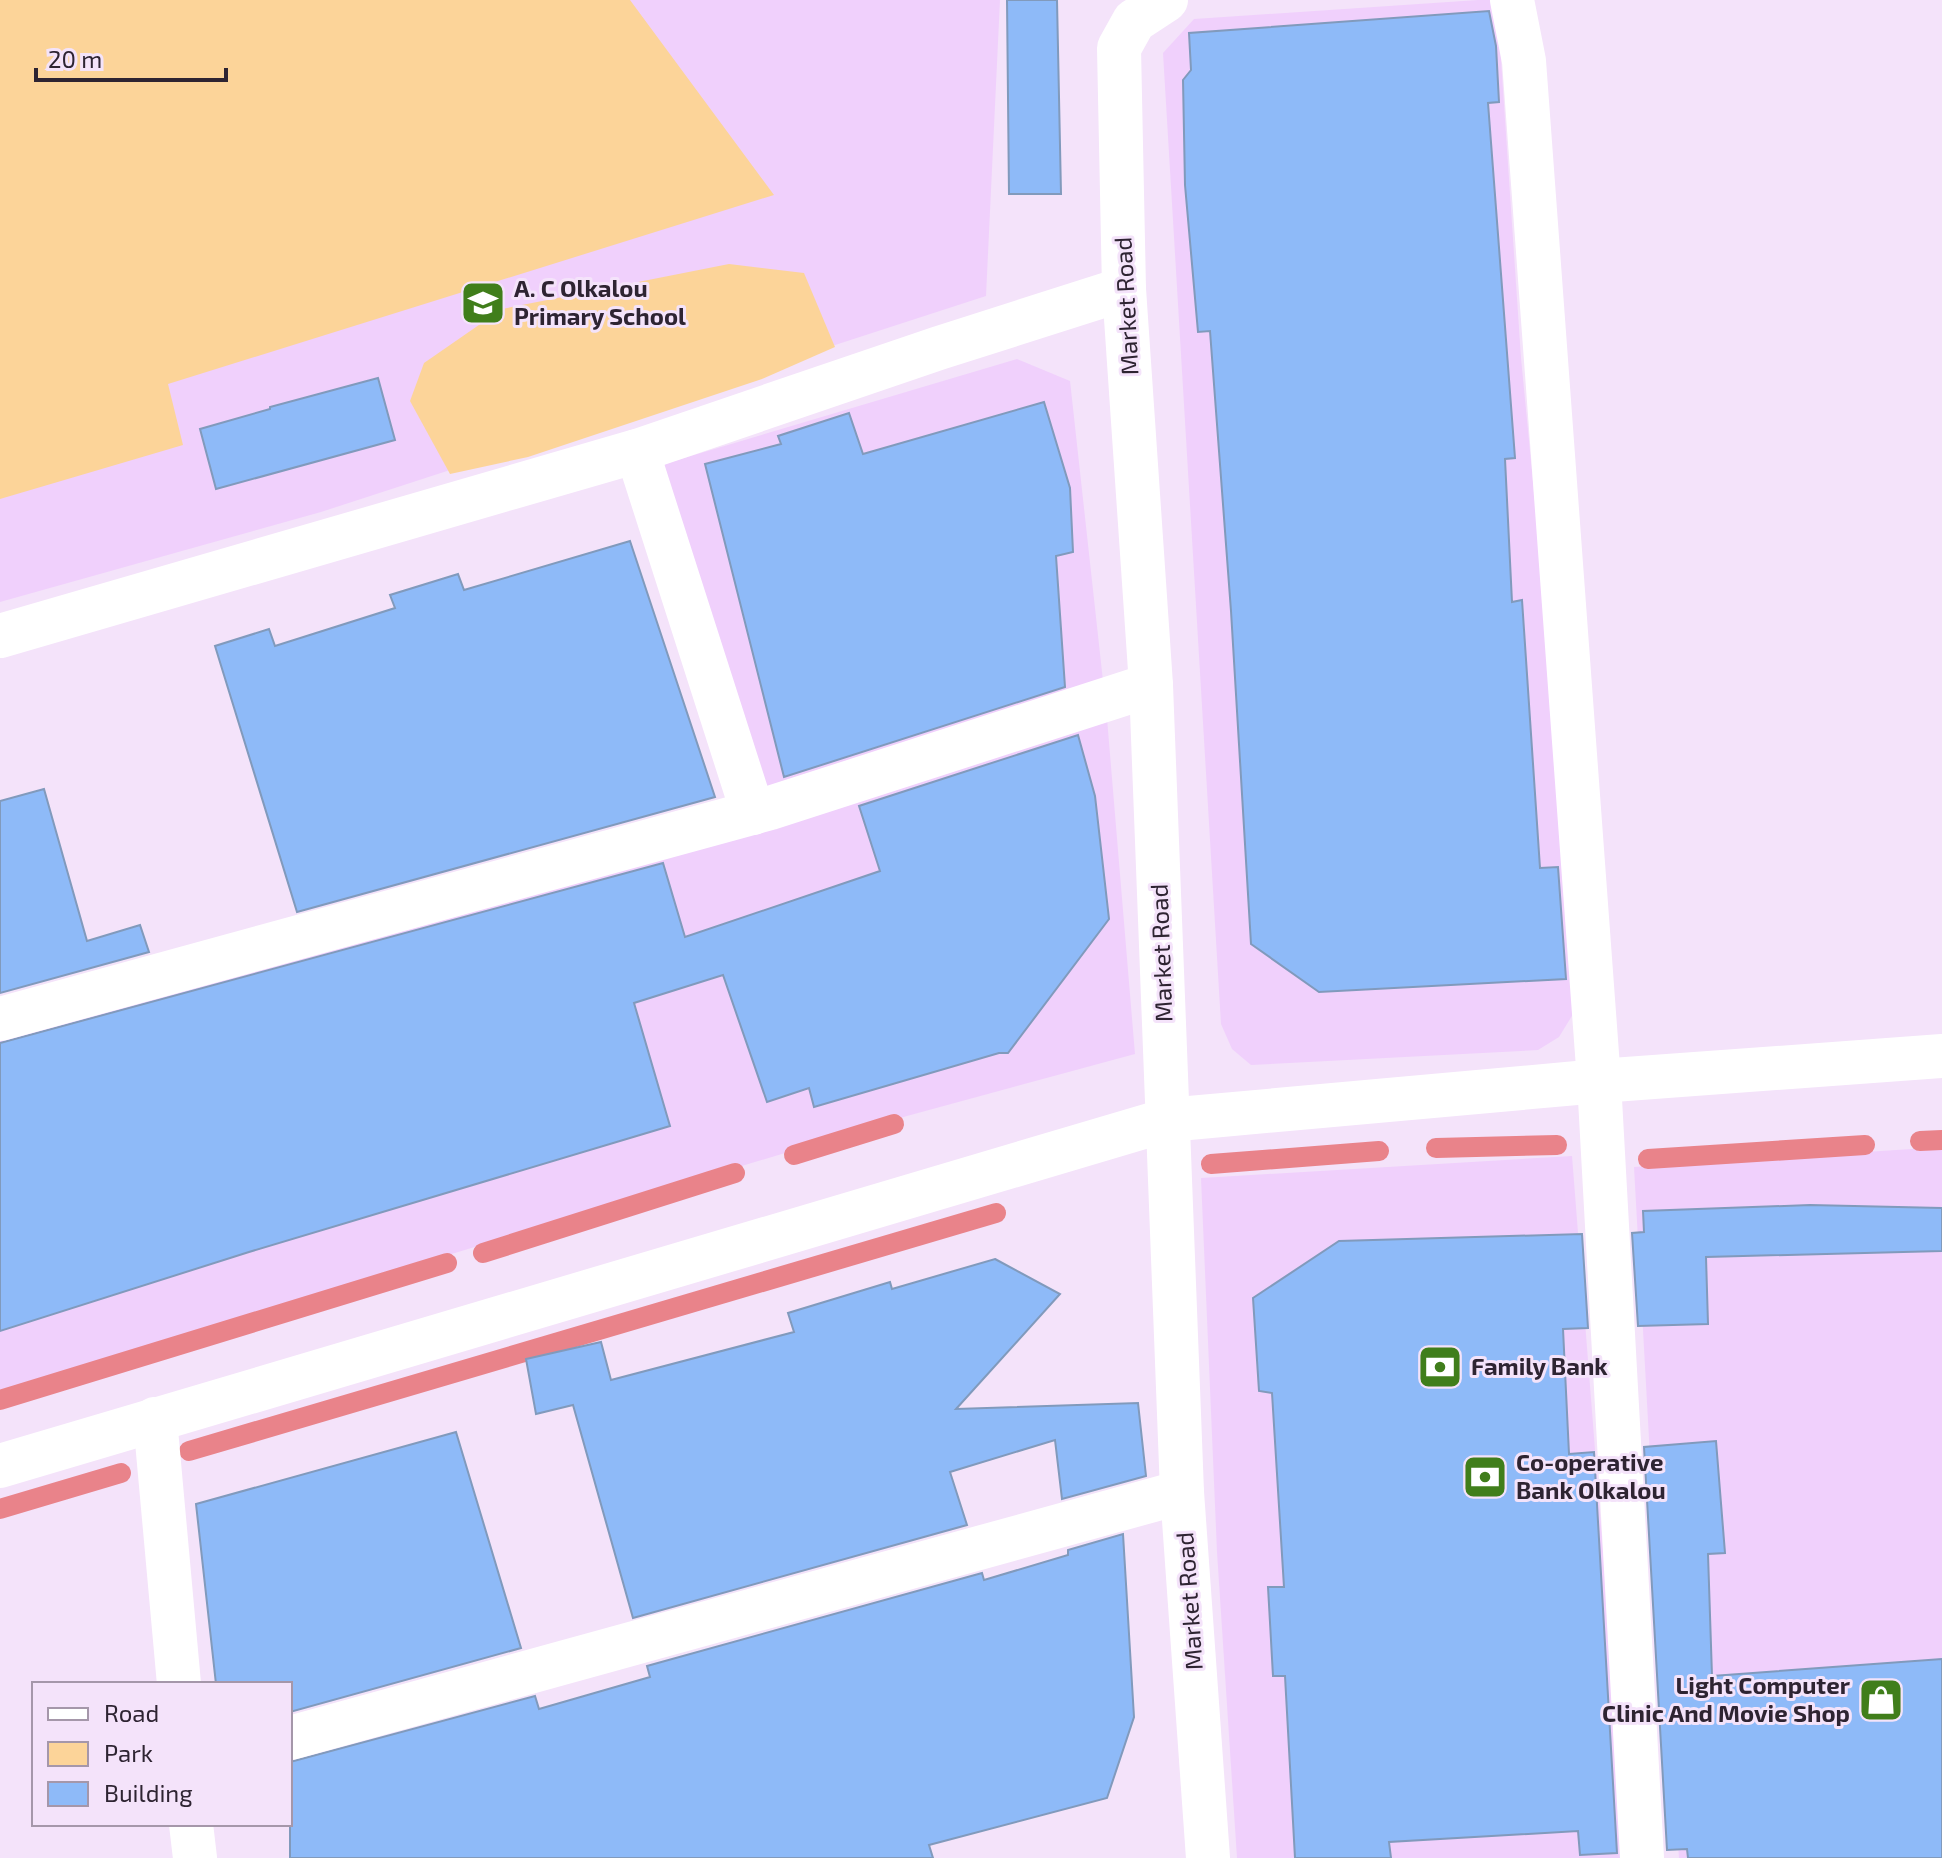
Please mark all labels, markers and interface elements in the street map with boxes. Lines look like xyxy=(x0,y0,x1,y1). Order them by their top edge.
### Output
scale bar xyxy=(36,32,226,82)
text: 20 m xyxy=(48,44,102,73)
street label: Market Road xyxy=(1107,236,1144,376)
place label: A. C Olkalou Primary School xyxy=(514,273,686,330)
school or university icon: A. C Olkalou Primary School xyxy=(459,279,507,327)
street label: Market Road xyxy=(1144,883,1177,1023)
bank icon: Family Bank xyxy=(1416,1343,1464,1391)
place label: Family Bank xyxy=(1471,1351,1608,1380)
place label: Co-operative Bank Olkalou xyxy=(1516,1447,1666,1504)
bank icon: Co-operative Bank Olkalou xyxy=(1461,1453,1509,1501)
street label: Market Road xyxy=(1169,1531,1208,1671)
place label: Light Computer Clinic And Movie Shop xyxy=(1602,1670,1851,1727)
shop icon: Light Computer Clinic And Movie Shop xyxy=(1857,1676,1905,1724)
legend xyxy=(32,1682,292,1826)
text: Road xyxy=(104,1698,159,1727)
text: Park xyxy=(104,1738,153,1767)
text: Building xyxy=(104,1778,193,1807)

